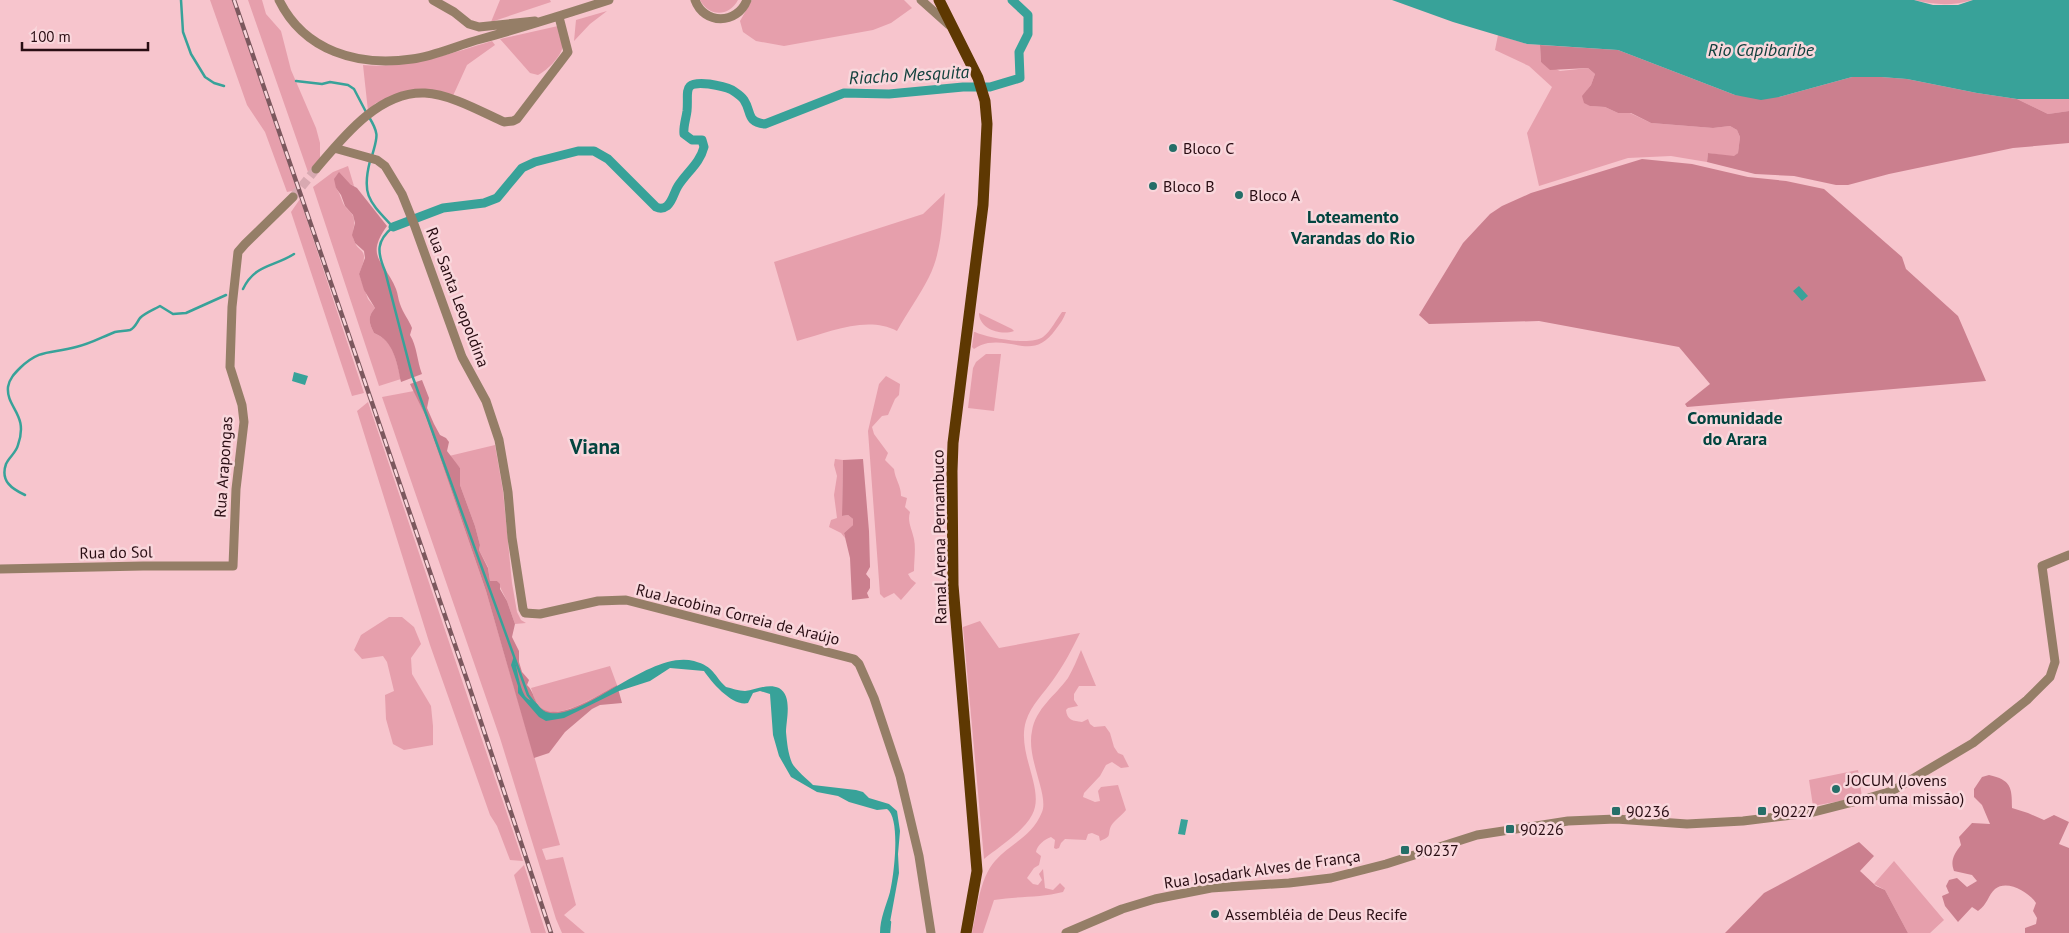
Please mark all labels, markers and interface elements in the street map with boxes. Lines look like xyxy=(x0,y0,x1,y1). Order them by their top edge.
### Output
scale bar xyxy=(22,20,149,52)
text: 100 m xyxy=(30,27,71,46)
water label: Rio Capibaribe xyxy=(1708,38,1815,61)
water label: Riacho Mesquita xyxy=(848,60,970,89)
place label: Bloco C xyxy=(1183,138,1234,158)
marker: Bloco C xyxy=(1167,142,1179,154)
place label: Bloco B xyxy=(1163,176,1215,196)
marker: Bloco B xyxy=(1147,180,1159,192)
place label: Bloco A xyxy=(1249,185,1301,205)
marker: Bloco A xyxy=(1233,189,1245,201)
district label: Loteamento Varandas do Rio xyxy=(1290,205,1415,249)
street label: Rua Santa Leopoldina xyxy=(422,224,494,370)
district label: Comunidade do Arara xyxy=(1687,406,1783,450)
street label: Rua Arapongas xyxy=(209,415,237,518)
district label: Viana xyxy=(569,433,620,460)
street label: Ramal Arena Pernambuco xyxy=(927,449,951,625)
street label: Rua do Sol xyxy=(79,541,153,563)
street label: Rua Jacobina Correia de Araújo xyxy=(634,579,842,649)
place label: JOCUM (Jovens com uma missão) xyxy=(1845,770,1964,808)
marker: JOCUM (Jovens com uma missão) xyxy=(1830,783,1842,795)
place label: 90236 xyxy=(1626,801,1670,821)
place label: 90227 xyxy=(1772,801,1816,821)
marker: 90236 xyxy=(1610,805,1622,817)
marker: 90227 xyxy=(1756,805,1768,817)
place label: 90226 xyxy=(1520,819,1564,839)
marker: 90226 xyxy=(1504,823,1516,835)
place label: 90237 xyxy=(1415,840,1459,860)
marker: 90237 xyxy=(1399,844,1411,856)
street label: Rua Josadark Alves de França xyxy=(1162,845,1362,893)
place label: Assembléia de Deus Recife xyxy=(1225,904,1407,924)
marker: Assembléia de Deus Recife xyxy=(1209,908,1221,920)

